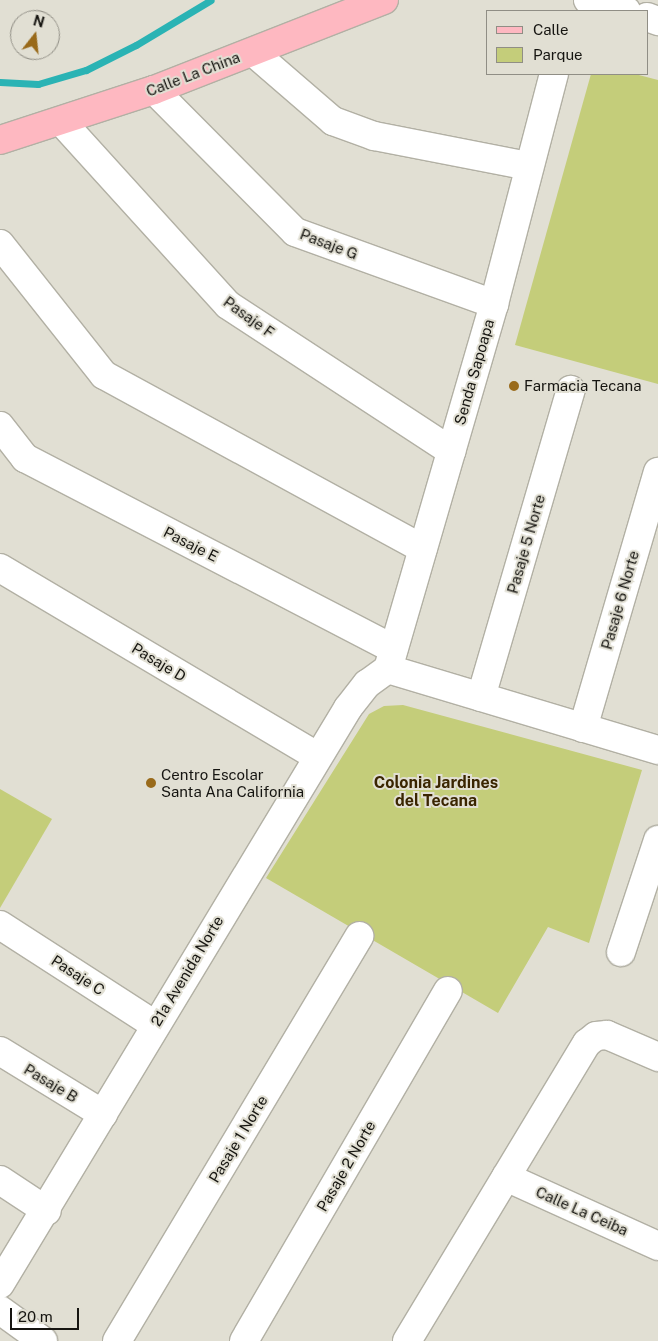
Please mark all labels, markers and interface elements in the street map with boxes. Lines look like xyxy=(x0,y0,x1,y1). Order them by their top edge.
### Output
north arrow xyxy=(10,10,60,60)
legend xyxy=(486,10,648,75)
text: N xyxy=(31,12,46,31)
text: Calle xyxy=(533,21,569,38)
text: Parque xyxy=(533,46,583,63)
street label: Calle La China xyxy=(143,48,243,100)
street label: Pasaje G xyxy=(297,225,361,263)
street label: Pasaje F xyxy=(220,293,278,341)
street label: Senda Sapoapa xyxy=(450,317,498,427)
place label: Farmacia Tecana xyxy=(524,377,642,395)
marker: Farmacia Tecana xyxy=(508,380,520,392)
street label: Pasaje 5 Norte xyxy=(503,492,549,596)
street label: Pasaje E xyxy=(161,523,221,565)
street label: Pasaje 6 Norte xyxy=(597,548,643,652)
street label: Pasaje D xyxy=(129,639,189,685)
place label: Centro Escolar Santa Ana California xyxy=(161,765,304,800)
district label: Colonia Jardines del Tecana xyxy=(374,773,498,811)
marker: Centro Escolar Santa Ana California xyxy=(145,777,157,789)
street label: 21a Avenida Norte xyxy=(147,913,227,1029)
street label: Pasaje C xyxy=(48,951,108,999)
street label: Pasaje B xyxy=(21,1060,81,1106)
street label: Pasaje 1 Norte xyxy=(205,1092,271,1186)
street label: Pasaje 2 Norte xyxy=(313,1117,379,1215)
street label: Calle La Ceiba xyxy=(533,1183,631,1239)
scale bar xyxy=(12,1298,81,1330)
text: 20 m xyxy=(18,1308,53,1325)

